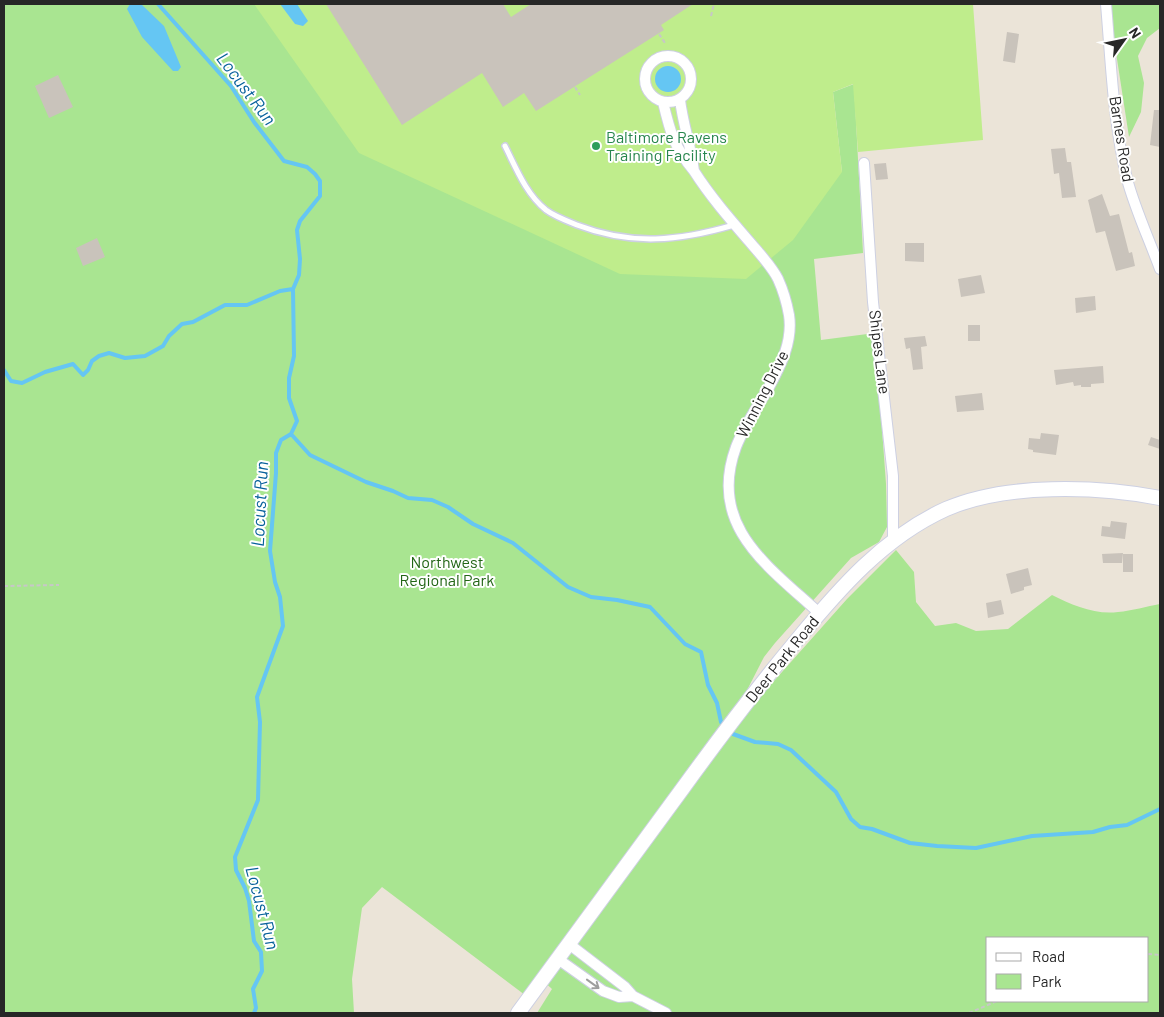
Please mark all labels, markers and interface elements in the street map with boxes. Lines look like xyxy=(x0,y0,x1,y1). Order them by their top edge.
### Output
north arrow xyxy=(1099,15,1149,65)
text: N xyxy=(1126,24,1145,41)
water label: Locust Run xyxy=(212,48,281,129)
street label: Barnes Road xyxy=(1106,94,1139,183)
place label: Baltimore Ravens Training Facility xyxy=(606,127,727,164)
marker: Baltimore Ravens Training Facility xyxy=(590,140,602,152)
street label: Shipes Lane xyxy=(866,309,895,395)
street label: Winning Drive xyxy=(731,347,792,441)
water label: Locust Run xyxy=(246,461,272,547)
park label: Northwest Regional Park xyxy=(400,552,494,589)
street label: Deer Park Road xyxy=(741,612,822,706)
water label: Locust Run xyxy=(241,864,285,952)
legend xyxy=(986,937,1149,1002)
text: Road xyxy=(1032,947,1065,965)
text: Park xyxy=(1032,972,1062,990)
one-way arrow xyxy=(586,979,600,989)

